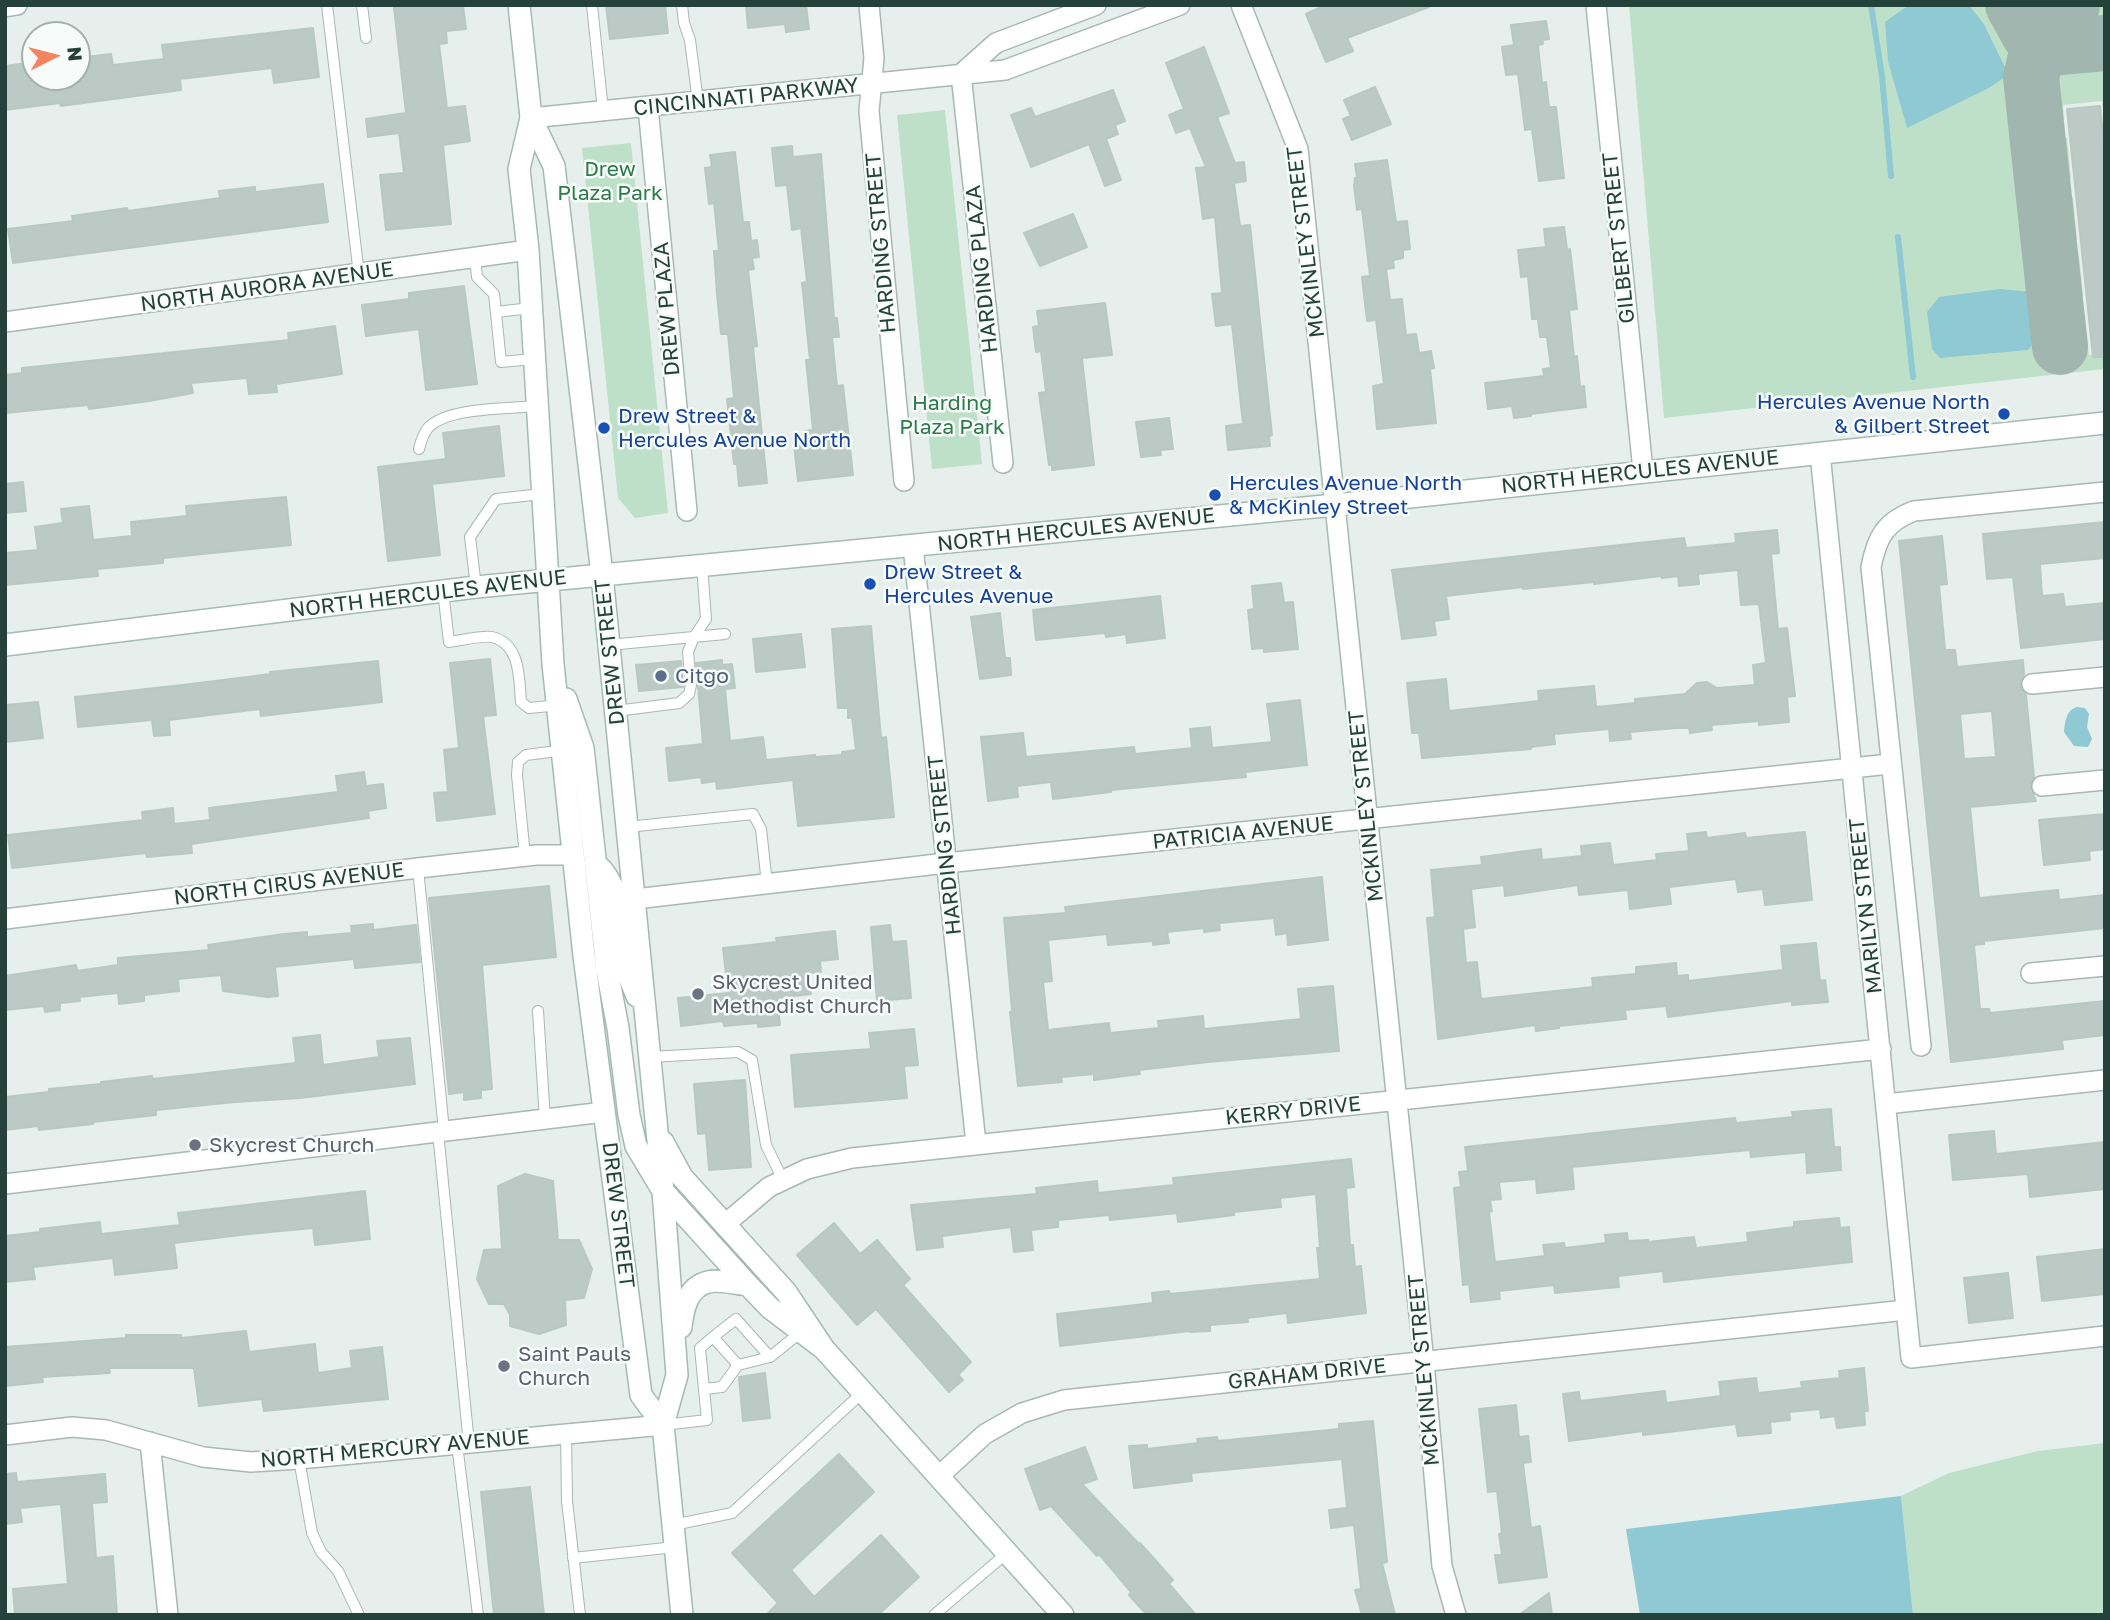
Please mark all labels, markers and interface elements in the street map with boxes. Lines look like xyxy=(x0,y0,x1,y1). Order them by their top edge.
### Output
north arrow xyxy=(21,21,91,91)
text: N xyxy=(63,46,88,62)
street label: CINCINNATI PARKWAY xyxy=(632,73,860,121)
street label: MCKINLEY STREET xyxy=(1282,145,1330,339)
street label: GILBERT STREET xyxy=(1597,151,1641,325)
street label: HARDING STREET xyxy=(861,152,901,334)
park label: Drew Plaza Park xyxy=(557,156,663,206)
street label: HARDING PLAZA xyxy=(961,184,1003,354)
street label: DREW PLAZA xyxy=(649,241,685,377)
street label: NORTH AURORA AVENUE xyxy=(139,257,395,317)
place label: Hercules Avenue North & Gilbert Street xyxy=(1757,389,1990,439)
park label: Harding Plaza Park xyxy=(899,390,1005,440)
place label: Drew Street & Hercules Avenue North xyxy=(618,403,851,453)
marker: Hercules Avenue North & Gilbert Street xyxy=(1996,406,2012,422)
marker: Drew Street & Hercules Avenue North xyxy=(596,420,612,436)
street label: NORTH HERCULES AVENUE xyxy=(1500,445,1780,499)
place label: Hercules Avenue North & McKinley Street xyxy=(1229,470,1462,520)
marker: Hercules Avenue North & McKinley Street xyxy=(1207,487,1223,503)
street label: NORTH HERCULES AVENUE xyxy=(936,503,1216,557)
place label: Drew Street & Hercules Avenue xyxy=(884,559,1053,609)
street label: NORTH HERCULES AVENUE xyxy=(288,564,568,624)
marker: Drew Street & Hercules Avenue xyxy=(862,576,878,592)
street label: DREW STREET xyxy=(590,578,630,726)
place label: Citgo xyxy=(675,663,729,689)
marker: Citgo xyxy=(653,668,669,684)
street label: MCKINLEY STREET xyxy=(1343,709,1389,903)
street label: HARDING STREET xyxy=(923,754,967,936)
street label: PATRICIA AVENUE xyxy=(1151,811,1335,855)
street label: MARILYN STREET xyxy=(1844,817,1888,995)
street label: NORTH CIRUS AVENUE xyxy=(172,857,406,911)
place label: Skycrest United Methodist Church xyxy=(712,969,892,1019)
marker: Skycrest United Methodist Church xyxy=(690,986,706,1002)
street label: KERRY DRIVE xyxy=(1224,1091,1362,1131)
place label: Skycrest Church xyxy=(209,1132,374,1158)
marker: Skycrest Church xyxy=(187,1137,203,1153)
street label: DREW STREET xyxy=(597,1141,639,1289)
street label: MCKINLEY STREET xyxy=(1403,1273,1445,1467)
place label: Saint Pauls Church xyxy=(518,1341,631,1391)
street label: GRAHAM DRIVE xyxy=(1227,1353,1387,1395)
marker: Saint Pauls Church xyxy=(496,1358,512,1374)
street label: NORTH MERCURY AVENUE xyxy=(259,1425,531,1473)

